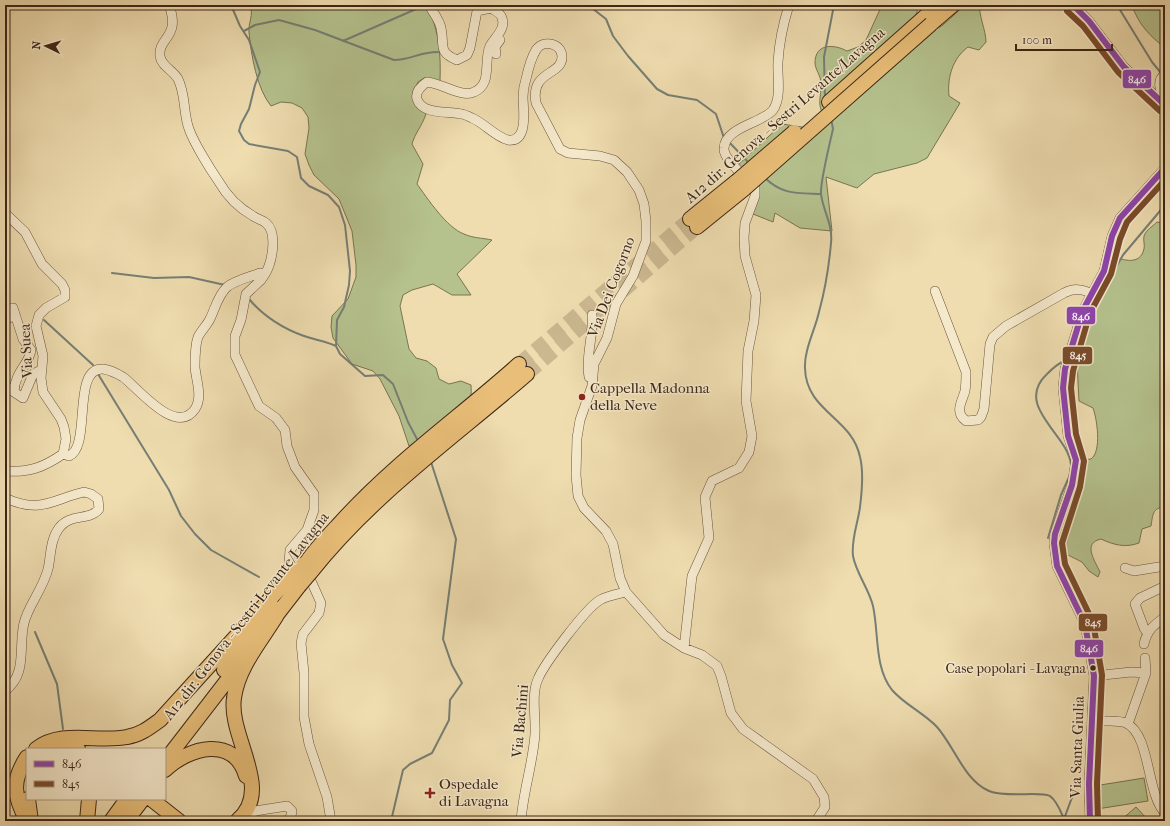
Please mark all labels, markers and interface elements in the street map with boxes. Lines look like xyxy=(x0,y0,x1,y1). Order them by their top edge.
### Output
street label: A12 dir. Genova - Sestri Levante/Lavagna xyxy=(681,23,889,207)
north arrow xyxy=(26,26,66,66)
scale bar xyxy=(1016,26,1112,52)
text: 100 m xyxy=(1022,33,1052,47)
text: N xyxy=(30,40,43,50)
line badge: 846 xyxy=(1122,69,1152,89)
text: 846 xyxy=(1128,73,1147,86)
street label: Via Dei Cogorno xyxy=(583,234,639,341)
line badge: 846 xyxy=(1066,306,1096,325)
text: 846 xyxy=(1072,310,1091,323)
street label: Via Suea xyxy=(16,322,36,380)
line badge: 845 xyxy=(1062,346,1093,365)
text: 845 xyxy=(1070,349,1086,362)
place label: Cappella Madonna della Neve xyxy=(590,379,711,414)
marker: Cappella Madonna della Neve xyxy=(577,392,587,402)
street label: A12 dir. Genova - Sestri Levante/Lavagna xyxy=(159,508,333,724)
line badge: 845 xyxy=(1078,613,1108,632)
text: 845 xyxy=(1085,616,1101,629)
line badge: 846 xyxy=(1074,639,1104,658)
text: 846 xyxy=(1080,642,1099,655)
place label: Case popolari - Lavagna xyxy=(945,660,1087,677)
marker: Case popolari - Lavagna xyxy=(1088,663,1098,673)
street label: Via Bachini xyxy=(508,683,532,759)
street label: Via Santa Giulia xyxy=(1066,695,1088,799)
legend xyxy=(26,748,166,800)
text: 846 xyxy=(62,757,82,771)
place label: Ospedale di Lavagna xyxy=(439,775,510,810)
text: 845 xyxy=(62,777,80,791)
marker: Ospedale di Lavagna xyxy=(424,787,436,799)

